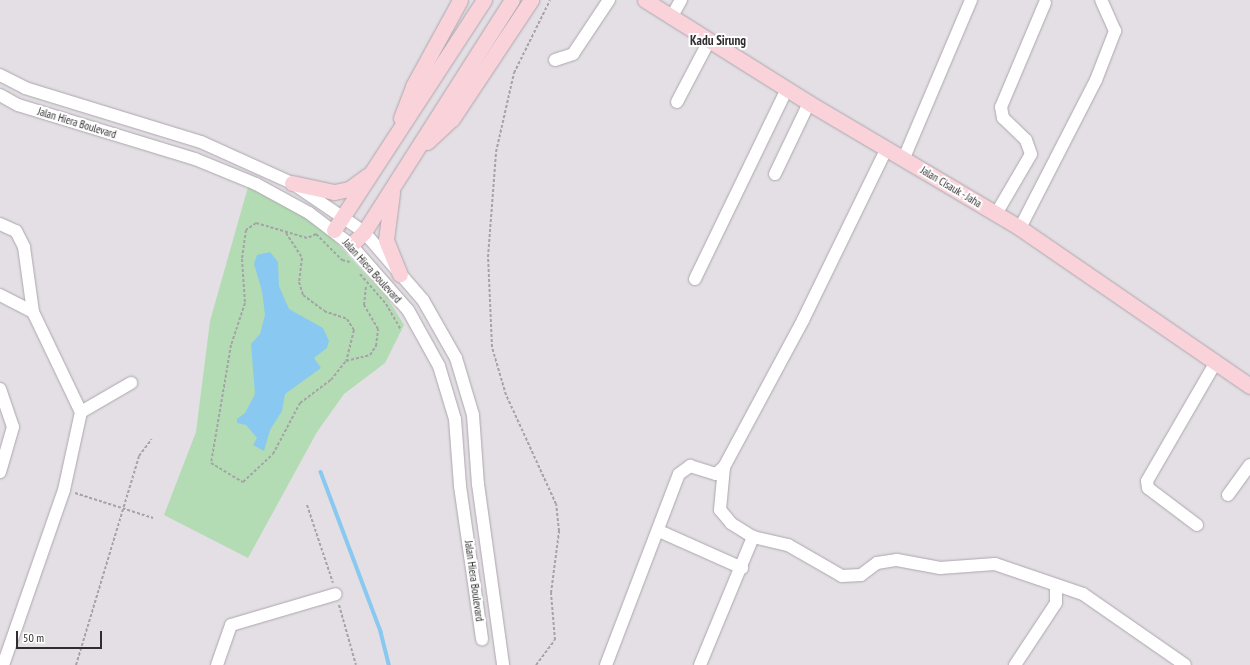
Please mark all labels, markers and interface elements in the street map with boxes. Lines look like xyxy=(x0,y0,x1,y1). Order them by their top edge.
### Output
district label: Kadu Sirung xyxy=(690,33,746,49)
street label: Jalan Hiera Boulevard xyxy=(36,105,118,141)
street label: Jalan Cisauk - Jaha xyxy=(918,163,984,211)
street label: Jalan Hiera Boulevard xyxy=(340,236,404,306)
street label: Jalan Hiera Boulevard xyxy=(462,540,486,622)
scale bar xyxy=(18,623,104,649)
text: 50 m xyxy=(23,630,44,645)

